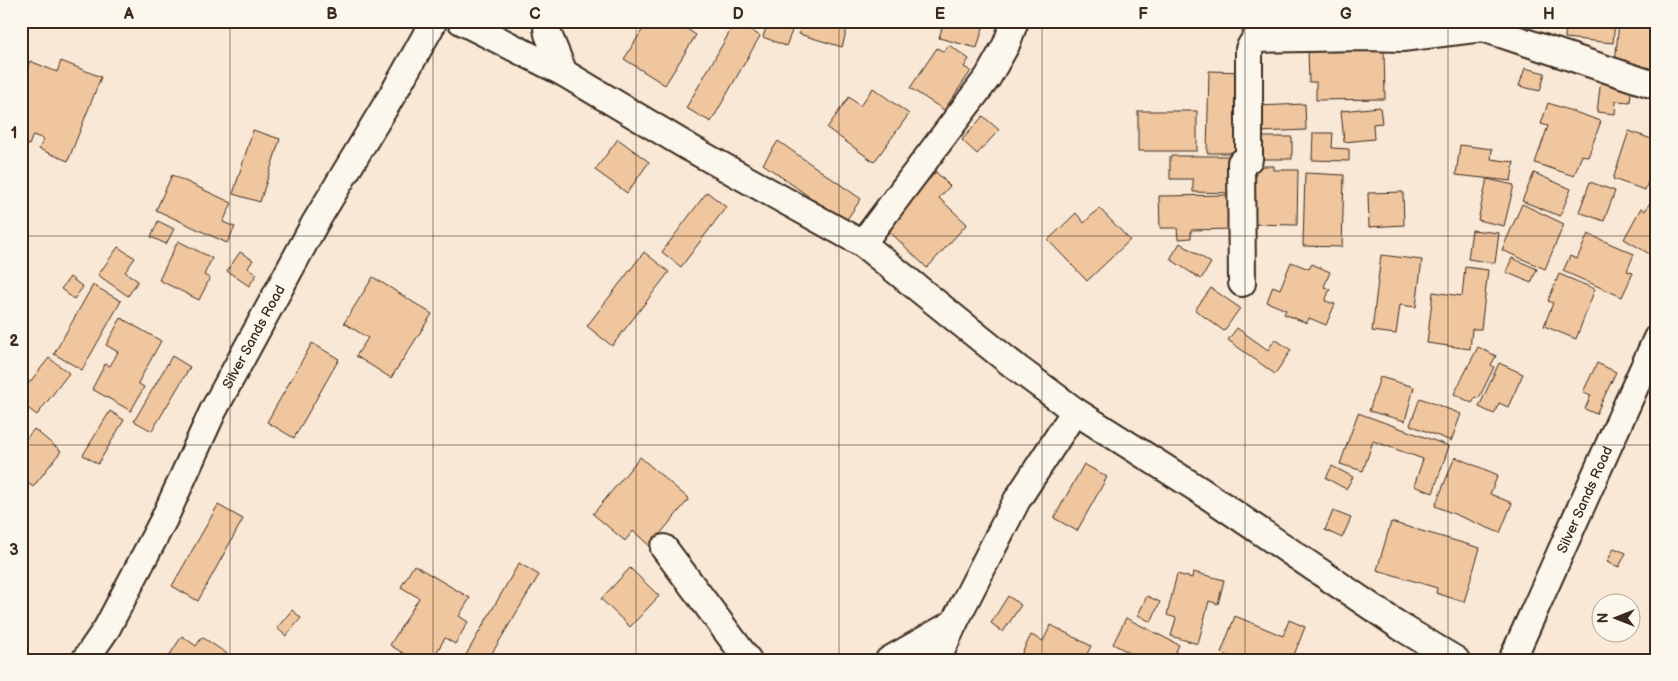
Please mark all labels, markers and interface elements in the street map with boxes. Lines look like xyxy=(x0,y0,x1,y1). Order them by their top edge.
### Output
text: A xyxy=(123,5,134,24)
text: B xyxy=(326,5,338,24)
text: C xyxy=(529,5,541,24)
text: D xyxy=(732,5,744,24)
text: E xyxy=(935,5,945,24)
text: F xyxy=(1138,5,1148,24)
text: G xyxy=(1340,5,1352,24)
text: H xyxy=(1543,5,1555,24)
text: 1 xyxy=(11,124,17,143)
street label: Silver Sands Road xyxy=(218,282,288,391)
text: 2 xyxy=(9,332,19,351)
street label: Silver Sands Road xyxy=(1553,443,1616,556)
text: 3 xyxy=(9,541,19,560)
north arrow xyxy=(1590,594,1640,644)
text: N xyxy=(1595,613,1612,623)

